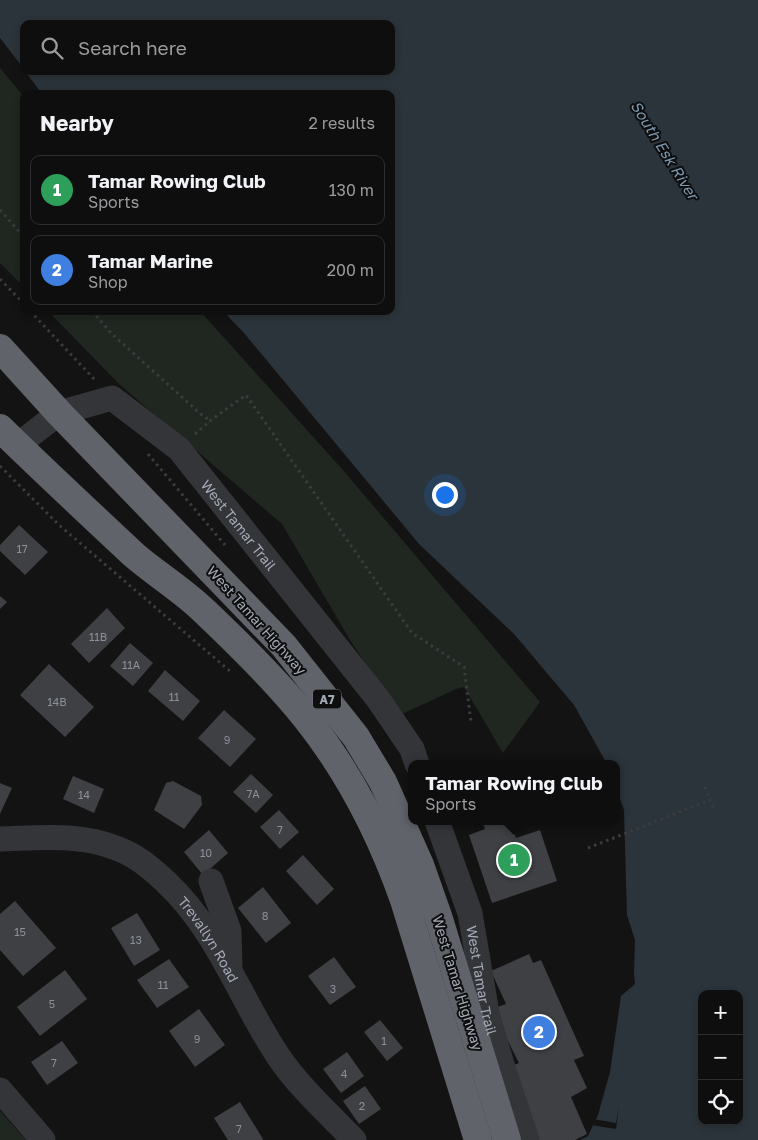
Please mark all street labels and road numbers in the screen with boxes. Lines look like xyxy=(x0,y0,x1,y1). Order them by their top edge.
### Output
street label: West Tamar Trail xyxy=(198,476,280,573)
street label: West Tamar Highway xyxy=(204,562,310,678)
road number: A7 xyxy=(313,690,341,709)
street label: Trevallyn Road xyxy=(175,893,243,985)
street label: West Tamar Highway xyxy=(429,914,487,1053)
street label: West Tamar Trail xyxy=(464,924,501,1037)

